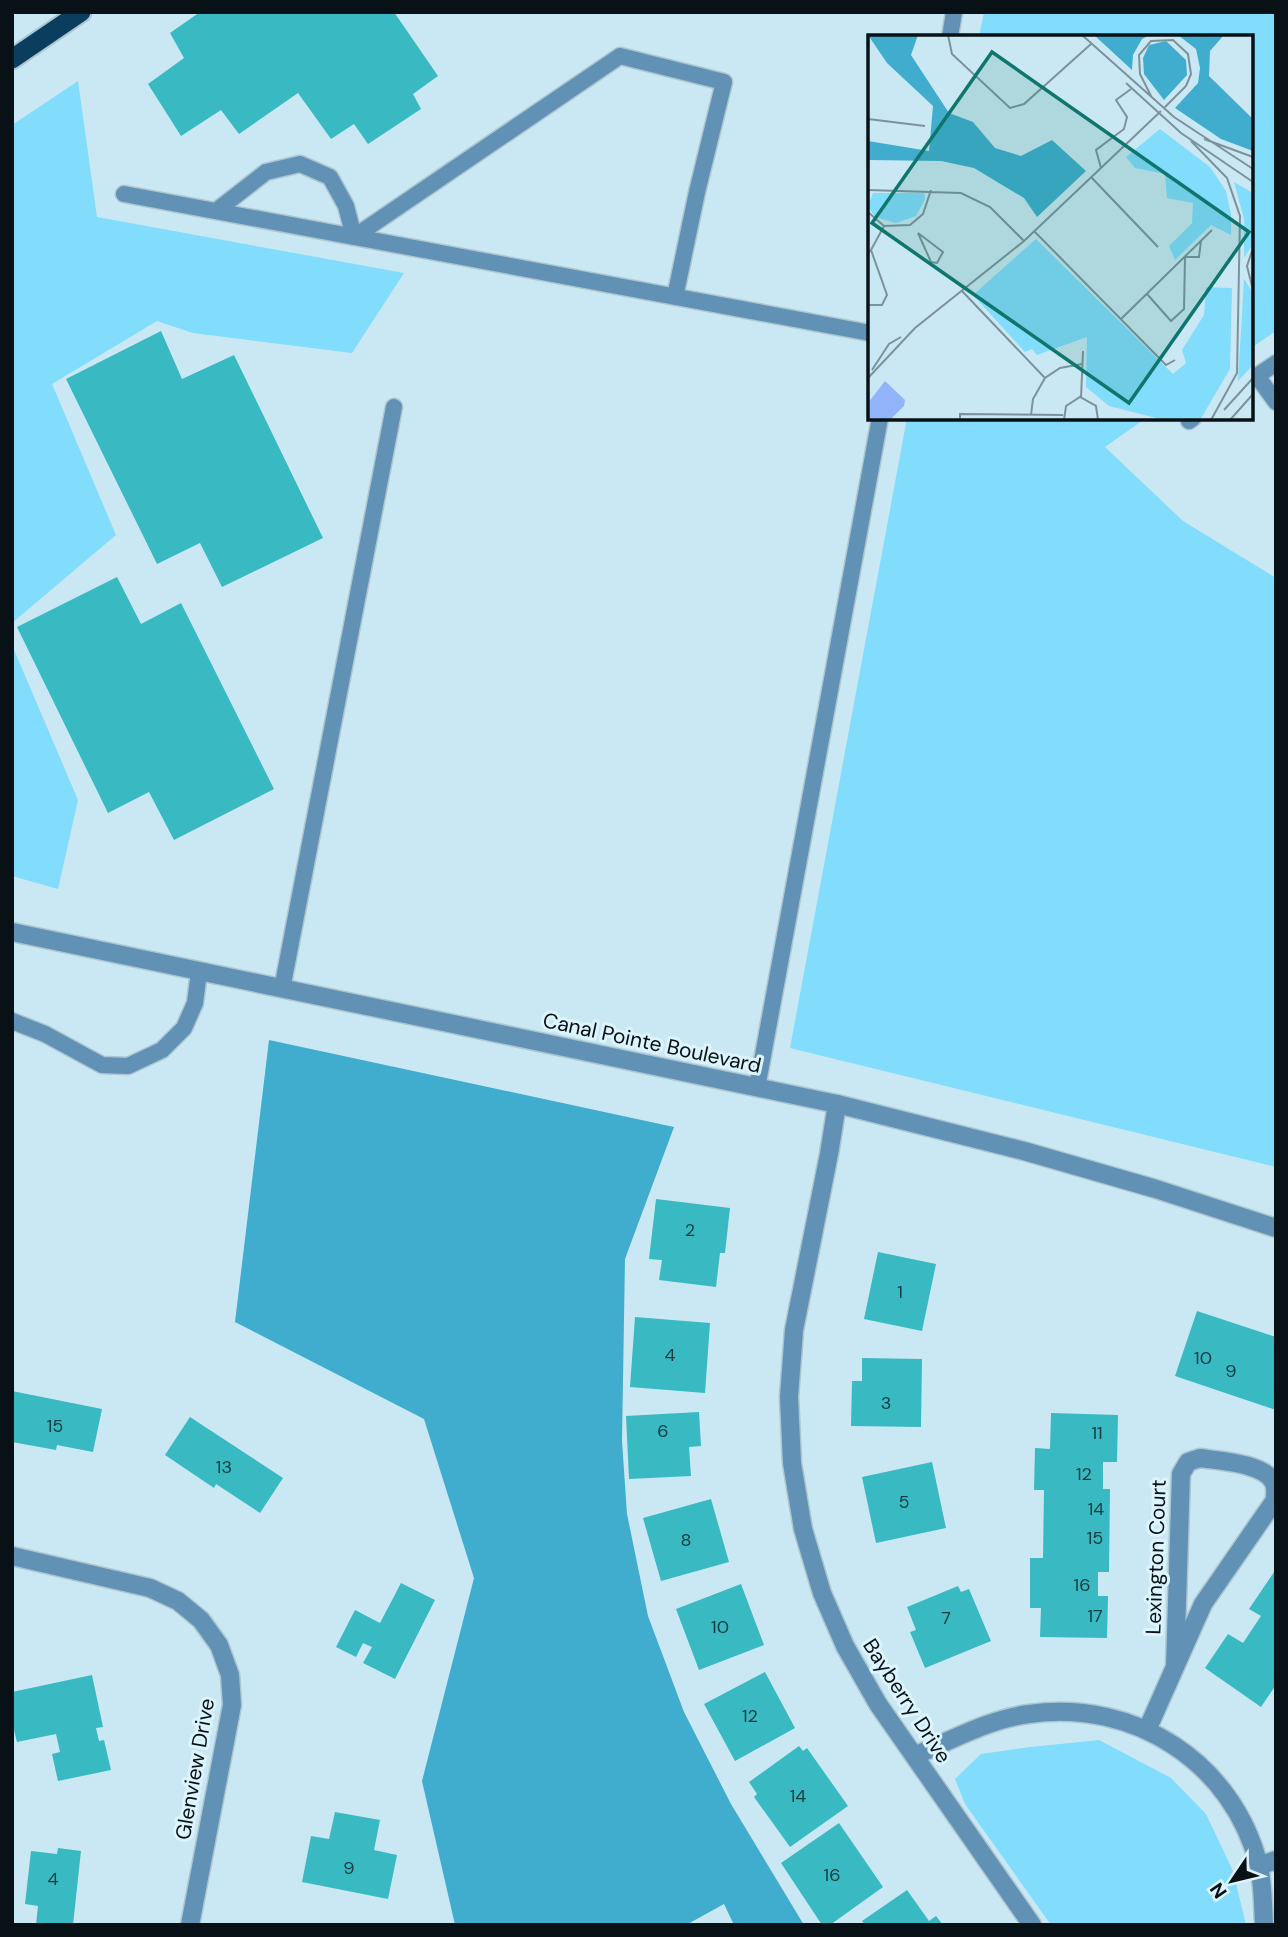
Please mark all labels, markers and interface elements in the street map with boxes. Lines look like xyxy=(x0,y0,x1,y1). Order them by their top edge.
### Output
inset map xyxy=(868,35,1253,420)
street label: Canal Pointe Boulevard xyxy=(540,1006,764,1080)
house number: 2 xyxy=(685,1218,695,1242)
house number: 1 xyxy=(897,1280,903,1304)
house number: 4 xyxy=(665,1343,676,1367)
house number: 10 xyxy=(1194,1346,1212,1370)
house number: 9 xyxy=(1225,1359,1237,1383)
house number: 3 xyxy=(881,1391,891,1415)
house number: 15 xyxy=(47,1414,63,1438)
house number: 6 xyxy=(657,1419,669,1443)
house number: 11 xyxy=(1091,1421,1103,1445)
house number: 13 xyxy=(216,1455,232,1479)
house number: 12 xyxy=(1076,1462,1092,1486)
street label: Lexington Court xyxy=(1139,1479,1173,1635)
house number: 5 xyxy=(899,1490,909,1514)
house number: 14 xyxy=(1088,1497,1104,1521)
house number: 15 xyxy=(1087,1526,1103,1550)
house number: 8 xyxy=(681,1528,691,1552)
house number: 16 xyxy=(1074,1573,1090,1597)
house number: 17 xyxy=(1087,1604,1103,1628)
house number: 7 xyxy=(941,1606,951,1630)
house number: 10 xyxy=(711,1615,729,1639)
street label: Bayberry Drive xyxy=(856,1633,958,1769)
street label: Glenview Drive xyxy=(169,1696,221,1842)
house number: 12 xyxy=(742,1704,758,1728)
house number: 14 xyxy=(790,1784,806,1808)
north arrow xyxy=(1197,1846,1267,1916)
house number: 9 xyxy=(343,1856,355,1880)
house number: 16 xyxy=(824,1863,840,1887)
house number: 4 xyxy=(48,1867,59,1891)
text: N xyxy=(1204,1878,1233,1903)

